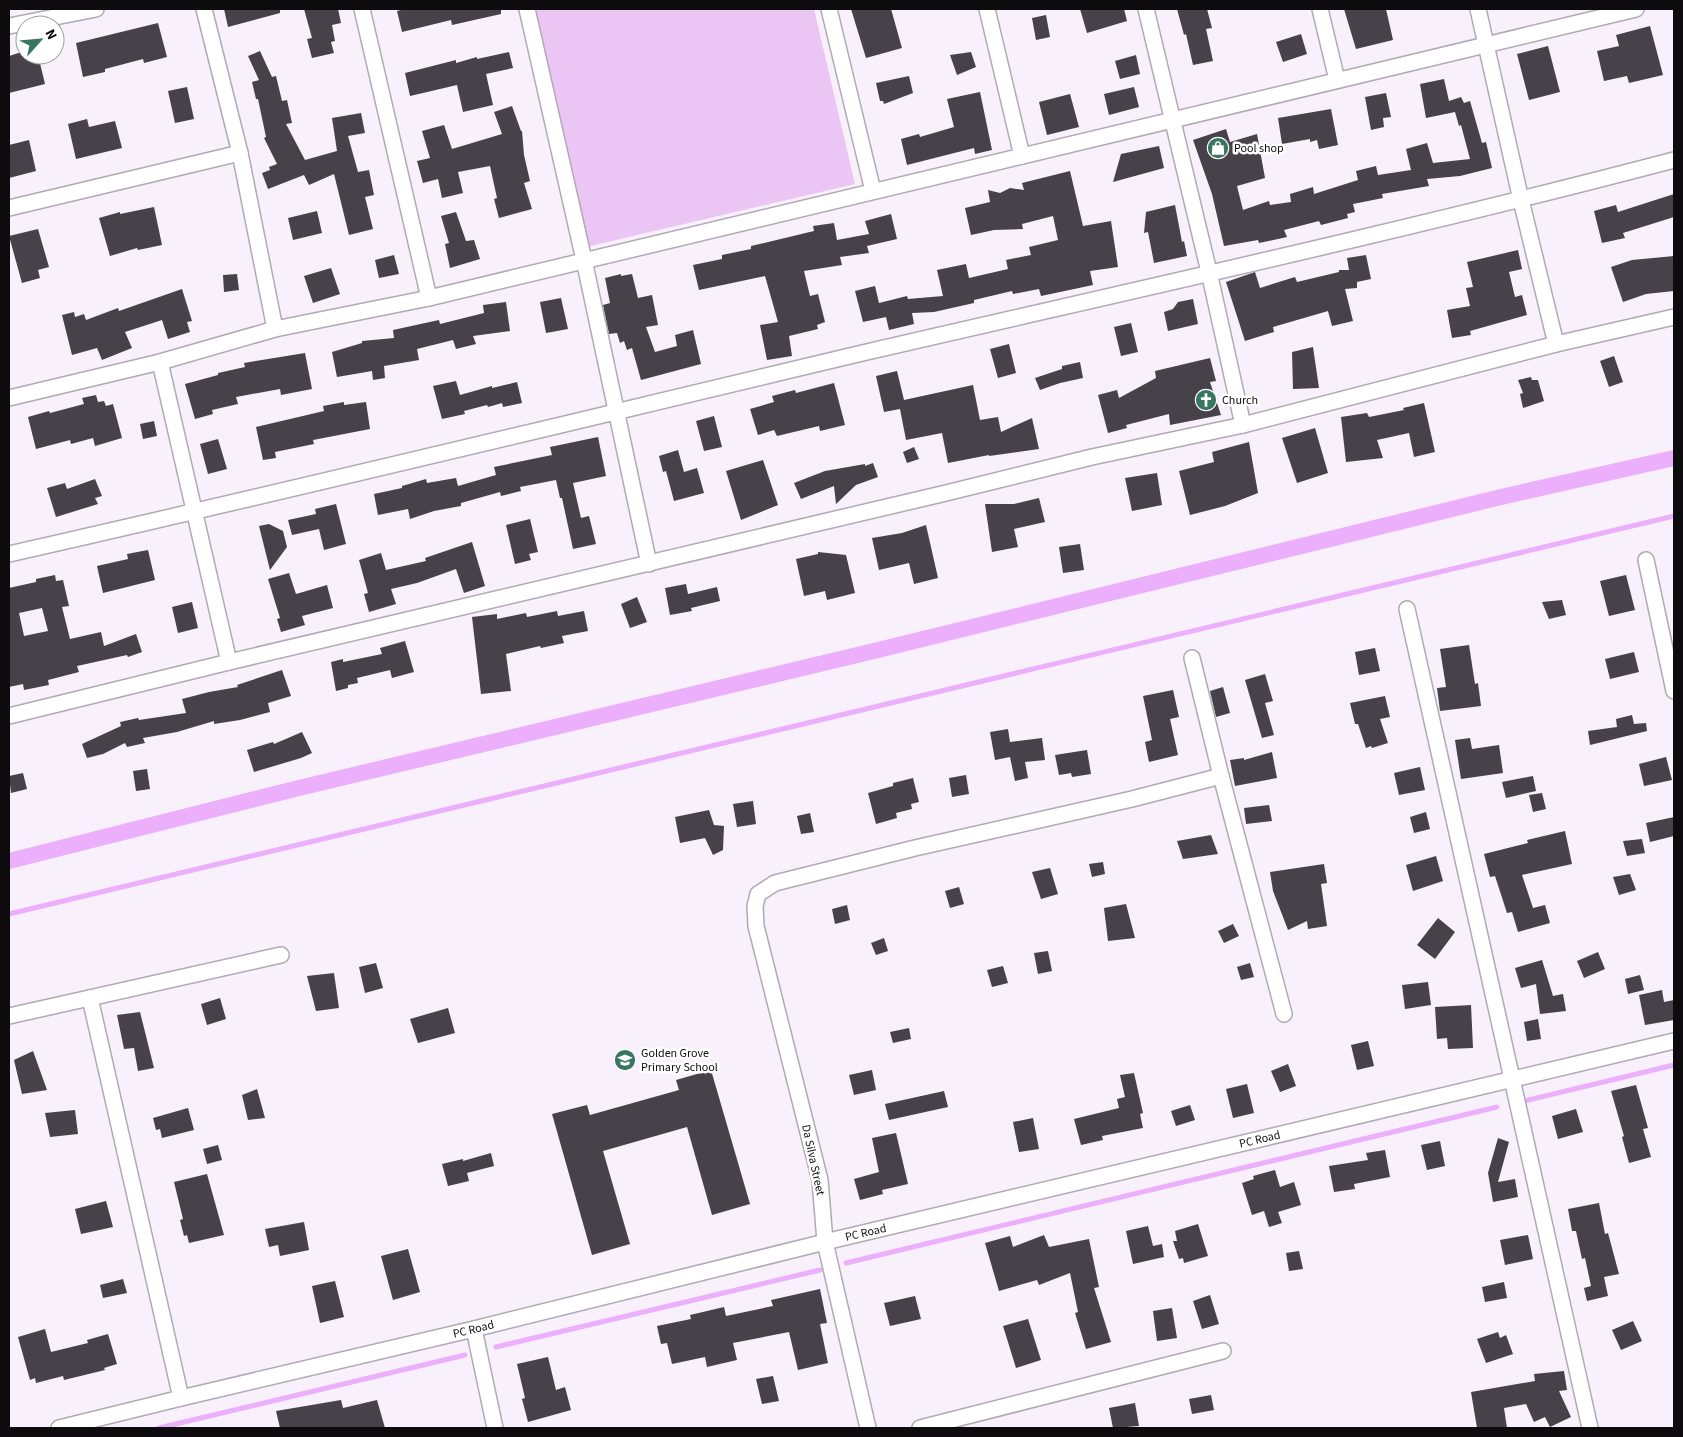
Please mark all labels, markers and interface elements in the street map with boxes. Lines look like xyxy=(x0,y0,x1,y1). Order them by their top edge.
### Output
north arrow xyxy=(15,15,65,65)
text: N xyxy=(40,26,62,43)
shop icon: Pool shop xyxy=(1206,136,1230,160)
place label: Pool shop xyxy=(1234,140,1284,157)
church icon: Church xyxy=(1194,388,1218,412)
place label: Church xyxy=(1222,392,1258,409)
place label: Golden Grove Primary School xyxy=(641,1045,718,1076)
school or university icon: Golden Grove Primary School xyxy=(613,1048,637,1072)
street label: Da Silva Street xyxy=(797,1123,829,1197)
street label: PC Road xyxy=(1237,1126,1282,1152)
street label: PC Road xyxy=(843,1219,888,1245)
street label: PC Road xyxy=(451,1316,496,1342)

